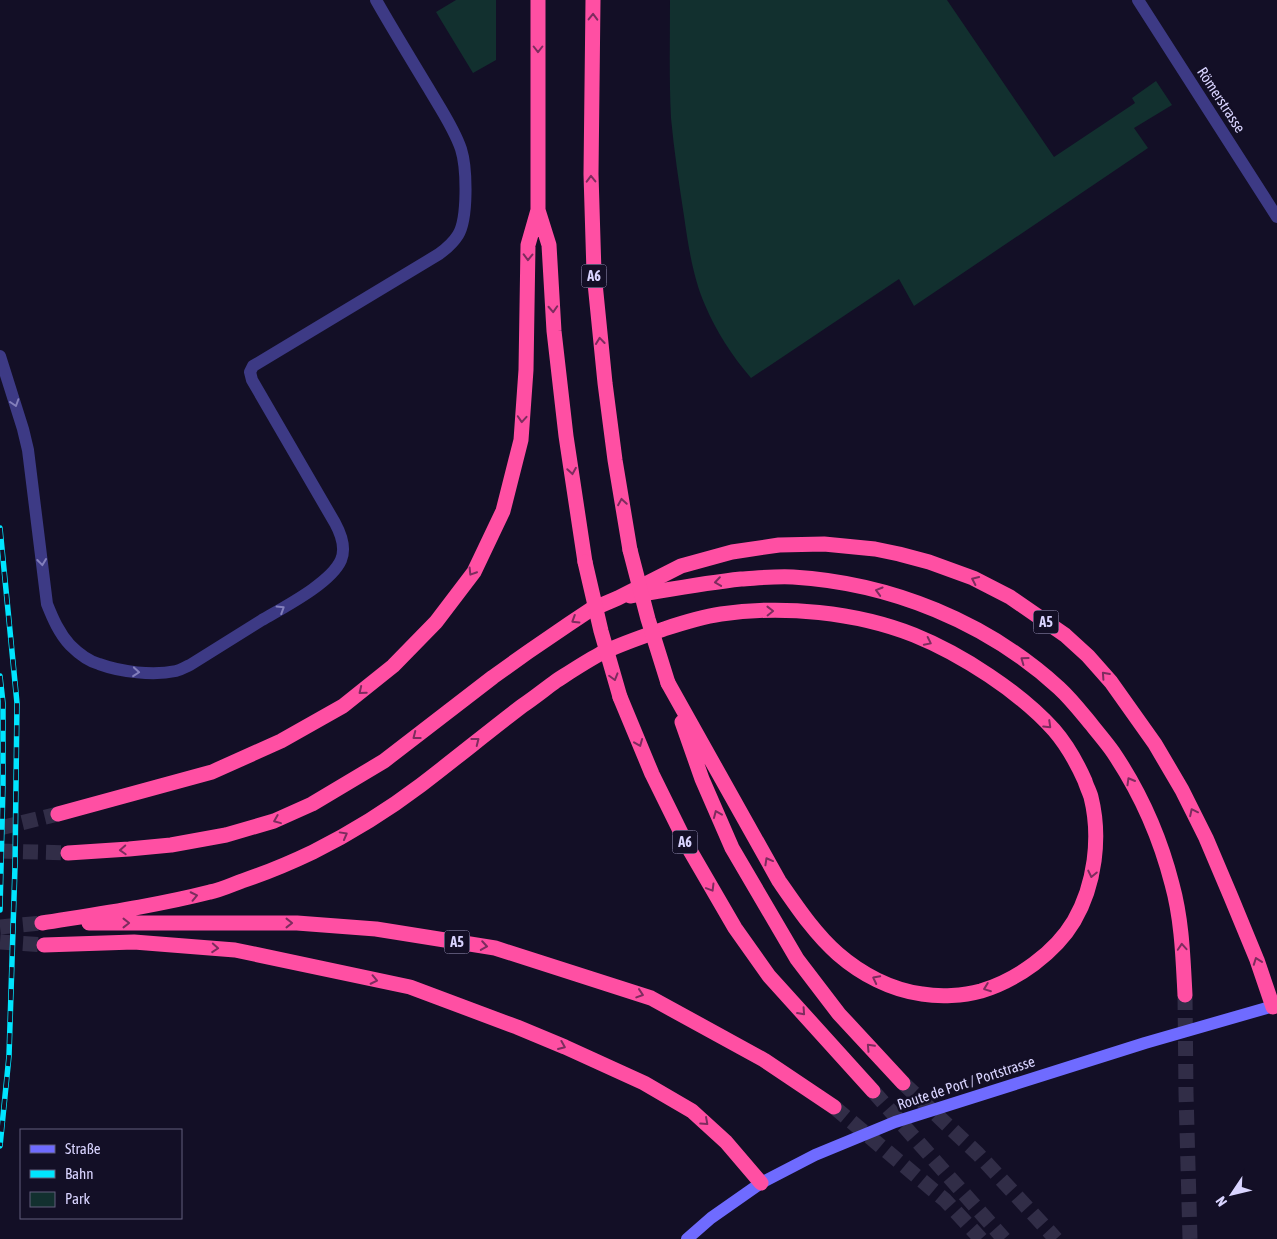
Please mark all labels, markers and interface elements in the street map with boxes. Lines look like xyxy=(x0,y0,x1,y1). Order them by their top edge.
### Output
one-way arrow xyxy=(588,12,598,20)
one-way arrow xyxy=(533,45,543,53)
street label: Römerstrasse xyxy=(1194,64,1249,136)
one-way arrow xyxy=(586,175,597,183)
one-way arrow xyxy=(522,253,533,261)
road number: A6 xyxy=(582,264,606,288)
one-way arrow xyxy=(547,306,558,314)
one-way arrow xyxy=(595,337,606,345)
one-way arrow xyxy=(9,398,19,406)
one-way arrow xyxy=(517,416,528,424)
one-way arrow xyxy=(566,466,576,475)
one-way arrow xyxy=(617,498,628,506)
one-way arrow xyxy=(36,559,47,567)
one-way arrow xyxy=(469,567,479,576)
one-way arrow xyxy=(971,575,980,586)
one-way arrow xyxy=(713,576,721,587)
one-way arrow xyxy=(875,586,883,596)
one-way arrow xyxy=(276,605,285,615)
one-way arrow xyxy=(766,605,774,616)
road number: A5 xyxy=(1034,610,1058,634)
one-way arrow xyxy=(571,613,580,623)
one-way arrow xyxy=(923,636,932,646)
one-way arrow xyxy=(1020,657,1030,666)
one-way arrow xyxy=(133,666,141,677)
one-way arrow xyxy=(1102,672,1111,681)
one-way arrow xyxy=(609,673,619,681)
one-way arrow xyxy=(359,685,368,694)
one-way arrow xyxy=(1042,719,1051,728)
one-way arrow xyxy=(413,731,422,739)
one-way arrow xyxy=(633,738,643,746)
one-way arrow xyxy=(470,739,479,747)
one-way arrow xyxy=(1127,778,1137,787)
one-way arrow xyxy=(1188,808,1199,817)
one-way arrow xyxy=(713,811,723,819)
one-way arrow xyxy=(273,813,282,824)
road number: A6 xyxy=(672,830,698,854)
one-way arrow xyxy=(338,831,347,841)
one-way arrow xyxy=(118,844,126,855)
one-way arrow xyxy=(764,857,774,866)
one-way arrow xyxy=(1087,870,1098,878)
one-way arrow xyxy=(705,882,715,891)
one-way arrow xyxy=(189,891,198,902)
one-way arrow xyxy=(122,918,130,928)
one-way arrow xyxy=(285,918,293,928)
road number: A5 xyxy=(444,930,470,954)
one-way arrow xyxy=(480,941,489,951)
one-way arrow xyxy=(1177,942,1188,950)
one-way arrow xyxy=(211,943,219,954)
one-way arrow xyxy=(1253,957,1263,965)
one-way arrow xyxy=(370,974,379,985)
one-way arrow xyxy=(872,975,881,985)
one-way arrow xyxy=(983,982,992,993)
one-way arrow xyxy=(635,988,643,998)
one-way arrow xyxy=(796,1007,805,1016)
one-way arrow xyxy=(557,1040,566,1051)
one-way arrow xyxy=(867,1044,876,1053)
street label: Route de Port / Portstrasse xyxy=(895,1052,1037,1113)
one-way arrow xyxy=(699,1116,708,1125)
legend xyxy=(20,1129,182,1219)
text: Straße xyxy=(65,1140,101,1157)
text: Bahn xyxy=(65,1165,94,1182)
north arrow xyxy=(1207,1169,1257,1219)
text: Park xyxy=(65,1190,90,1207)
text: N xyxy=(1212,1193,1230,1209)

